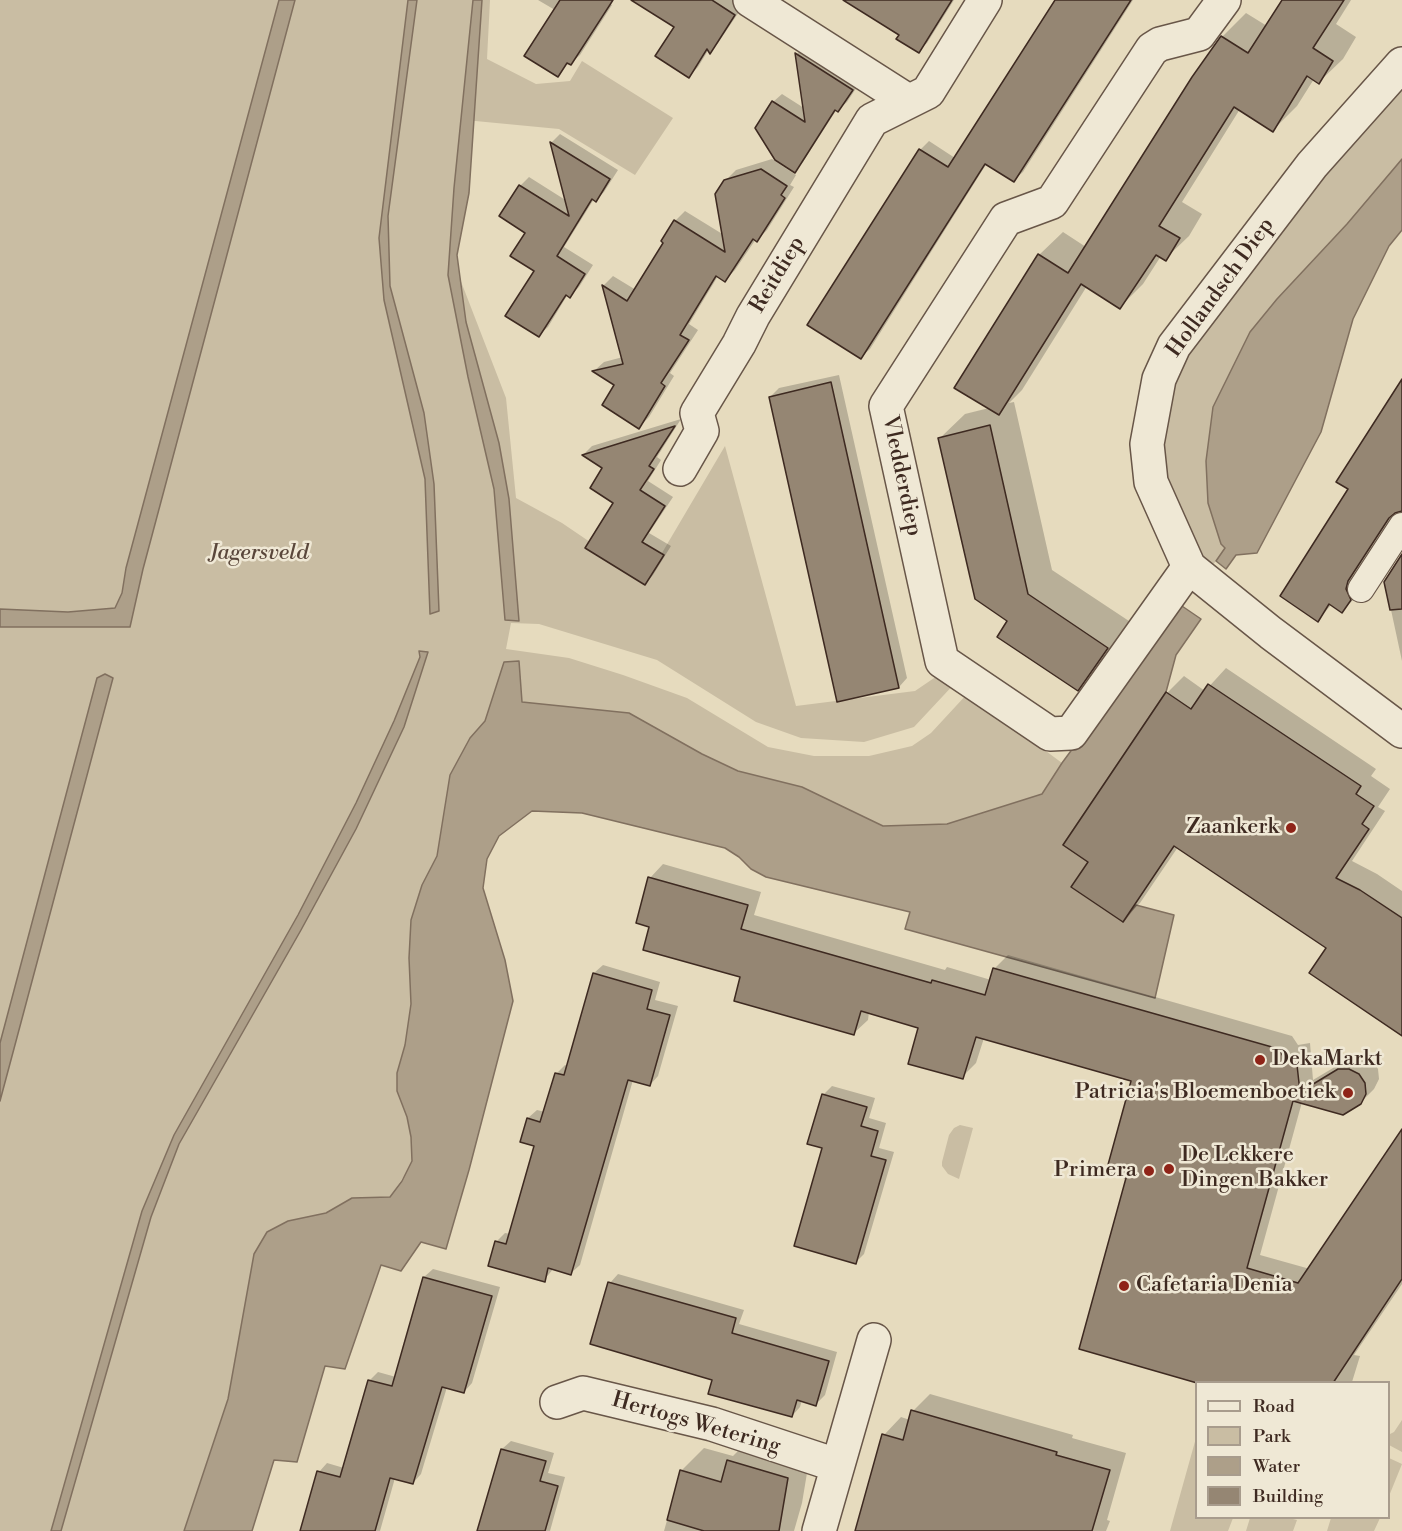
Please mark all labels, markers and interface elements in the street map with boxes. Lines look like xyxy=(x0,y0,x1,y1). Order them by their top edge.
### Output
street label: Hollandsch Diep xyxy=(1161,213,1281,363)
street label: Reitdiep xyxy=(745,232,811,318)
street label: Vledderdiep xyxy=(875,413,927,539)
park label: Jagersveld xyxy=(209,541,309,567)
place label: Zaankerk xyxy=(1186,815,1279,841)
marker: Zaankerk xyxy=(1284,821,1298,835)
place label: DekaMarkt xyxy=(1272,1047,1383,1073)
marker: DekaMarkt xyxy=(1253,1053,1267,1067)
place label: Patricia's Bloemenboetiek xyxy=(1075,1080,1336,1106)
marker: Patricia's Bloemenboetiek xyxy=(1341,1086,1355,1100)
place label: De Lekkere Dingen Bakker xyxy=(1181,1143,1328,1194)
place label: Primera xyxy=(1054,1158,1137,1184)
marker: De Lekkere Dingen Bakker xyxy=(1162,1162,1176,1176)
marker: Primera xyxy=(1142,1164,1156,1178)
place label: Cafetaria Denia xyxy=(1136,1273,1293,1299)
marker: Cafetaria Denia xyxy=(1117,1279,1131,1293)
legend xyxy=(1195,1381,1390,1519)
street label: Hertogs Wetering xyxy=(609,1387,783,1461)
text: Road xyxy=(1253,1395,1295,1418)
text: Park xyxy=(1253,1425,1290,1448)
text: Water xyxy=(1253,1455,1300,1478)
text: Building xyxy=(1253,1485,1323,1508)

